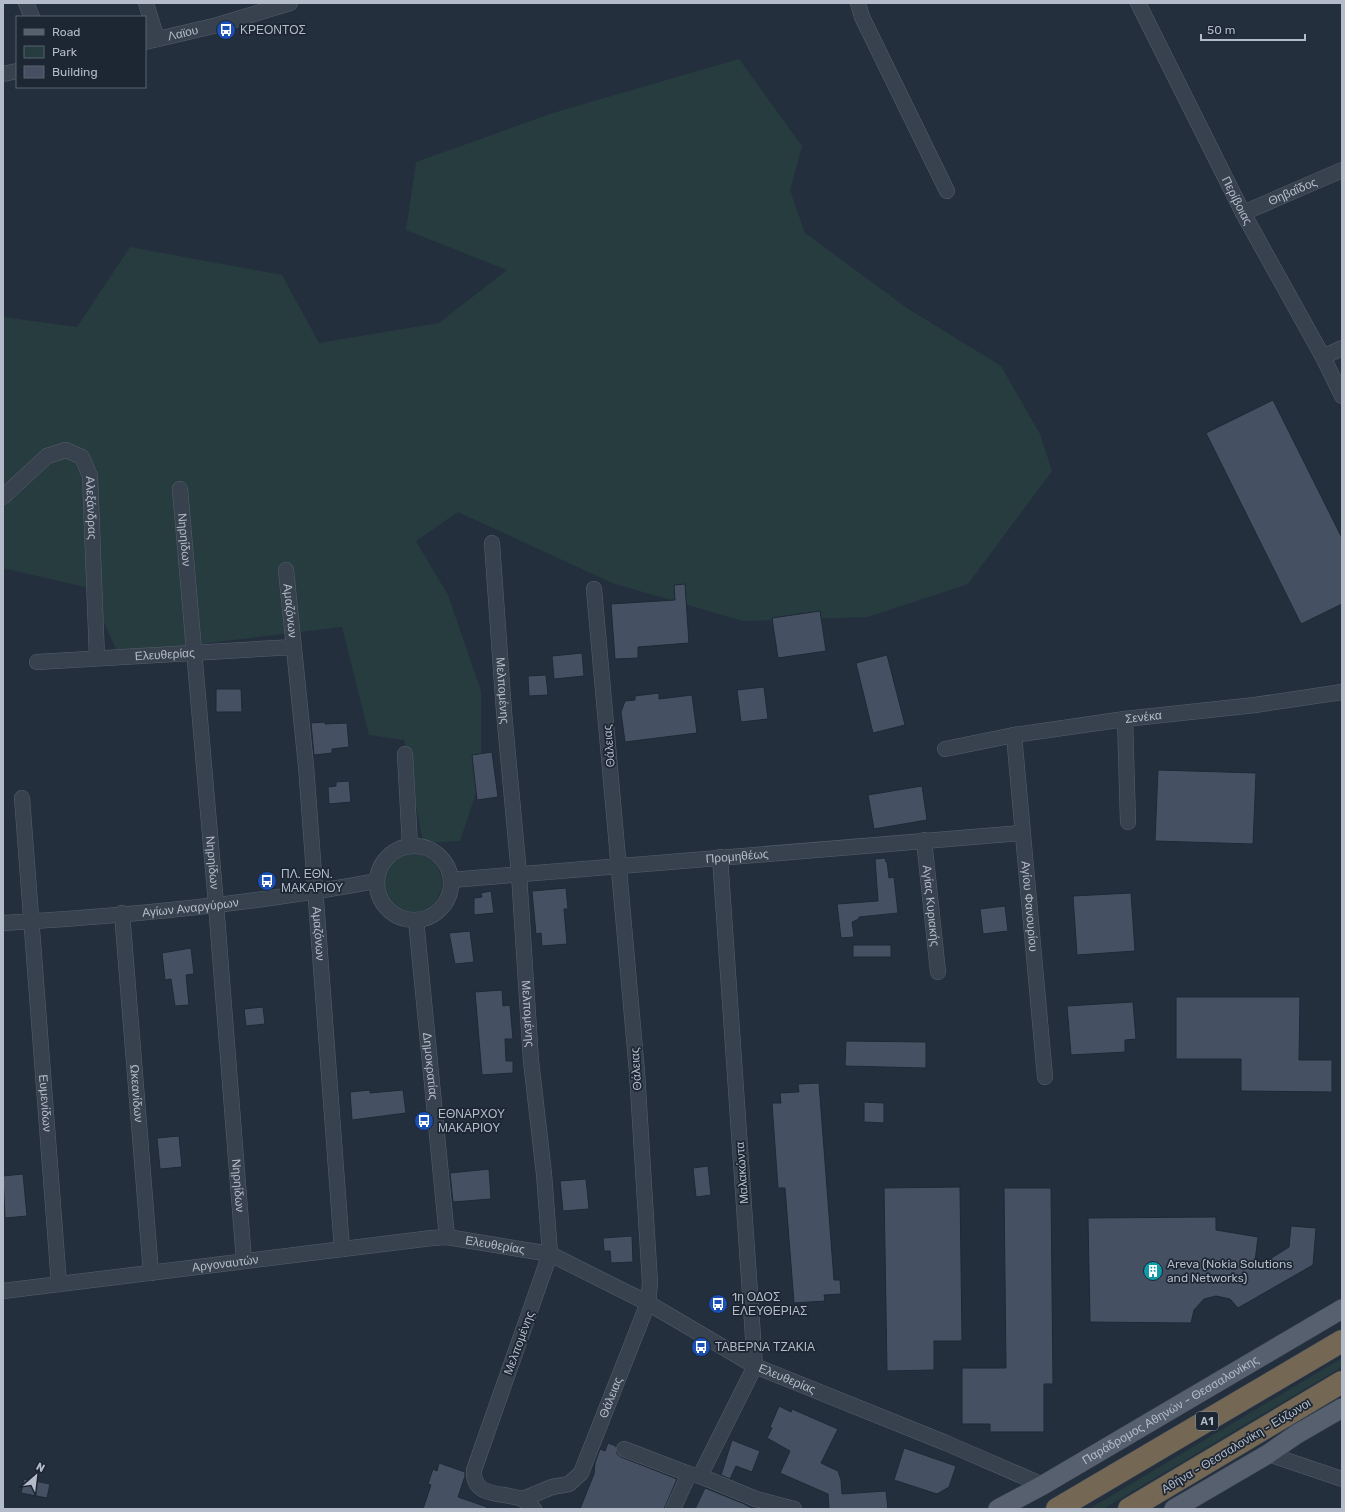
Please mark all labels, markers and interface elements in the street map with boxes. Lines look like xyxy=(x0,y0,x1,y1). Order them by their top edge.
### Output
legend xyxy=(16,16,146,88)
scale bar xyxy=(1201,16,1305,42)
bus stop icon: ΚΡΕΟΝΤΟΣ xyxy=(215,19,237,41)
street label: Λαϊου xyxy=(166,23,200,43)
place label: ΚΡΕΟΝΤΟΣ xyxy=(240,23,306,37)
text: 50 m xyxy=(1207,23,1235,37)
text: Road xyxy=(52,25,80,39)
text: Park xyxy=(52,45,78,59)
text: Building xyxy=(52,65,98,79)
street label: Περίβοιας xyxy=(1219,174,1255,227)
street label: Θηβαΐδος xyxy=(1266,175,1319,208)
street label: Αλεξάνδρας xyxy=(83,476,99,540)
street label: Νηρηίδων xyxy=(175,512,194,567)
street label: Αμαζόνων xyxy=(280,583,300,639)
street label: Ελευθερίας xyxy=(134,646,195,663)
street label: Μελπομένης xyxy=(493,657,512,725)
street label: Σενέκα xyxy=(1124,708,1163,726)
street label: Θάλειας xyxy=(600,724,618,768)
street label: Νηρηίδων xyxy=(203,835,222,890)
street label: Προμηθέως xyxy=(705,847,769,866)
street label: Αγίου Φανουρίου xyxy=(1018,860,1041,952)
street label: Αγίας Κυριακής xyxy=(920,864,942,947)
place label: ΠΛ. ΕΘΝ. ΜΑΚΑΡΙΟΥ xyxy=(281,867,343,895)
bus stop icon: ΠΛ. ΕΘΝ. ΜΑΚΑΡΙΟΥ xyxy=(256,870,278,892)
street label: Αγίων Αναργύρων xyxy=(141,895,239,920)
street label: Αμαζόνων xyxy=(309,906,327,961)
street label: Μελπομένης xyxy=(519,980,537,1048)
street label: Δημοκρατίας xyxy=(420,1032,441,1101)
street label: Θάλειας xyxy=(628,1047,644,1091)
street label: Ωκεανίδων xyxy=(127,1064,146,1123)
street label: Ευμενίδων xyxy=(36,1074,54,1132)
place label: ΕΘΝΑΡΧΟΥ ΜΑΚΑΡΙΟΥ xyxy=(438,1107,505,1135)
bus stop icon: ΕΘΝΑΡΧΟΥ ΜΑΚΑΡΙΟΥ xyxy=(413,1110,435,1132)
street label: Μαλακώντα xyxy=(733,1141,751,1205)
street label: Νηρηίδων xyxy=(229,1158,247,1213)
street label: Ελευθερίας xyxy=(464,1233,526,1257)
street label: Αργοναυτών xyxy=(191,1252,259,1275)
place label: Areva (Nokia Solutions and Networks) xyxy=(1167,1257,1292,1285)
building icon: Areva (Nokia Solutions and Networks) xyxy=(1142,1260,1164,1282)
place label: 1η ΟΔΟΣ ΕΛΕΥΘΕΡΙΑΣ xyxy=(732,1290,807,1318)
bus stop icon: 1η ΟΔΟΣ ΕΛΕΥΘΕΡΙΑΣ xyxy=(707,1293,729,1315)
street label: Μελπομένης xyxy=(501,1309,537,1377)
bus stop icon: ΤΑΒΕΡΝΑ ΤΖΑΚΙΑ xyxy=(690,1336,712,1358)
place label: ΤΑΒΕΡΝΑ ΤΖΑΚΙΑ xyxy=(715,1340,815,1354)
street label: Παράδρομος Αθηνών - Θεσσαλονίκης xyxy=(1080,1352,1262,1467)
street label: Ελευθερίας xyxy=(757,1361,818,1397)
street label: Θάλειας xyxy=(596,1375,625,1420)
street label: Αθήνα - Θεσσαλονίκη - Εύζωνοι xyxy=(1159,1396,1313,1496)
road number: Α1 xyxy=(1196,1412,1218,1430)
north arrow xyxy=(16,1456,56,1496)
text: N xyxy=(34,1460,47,1475)

